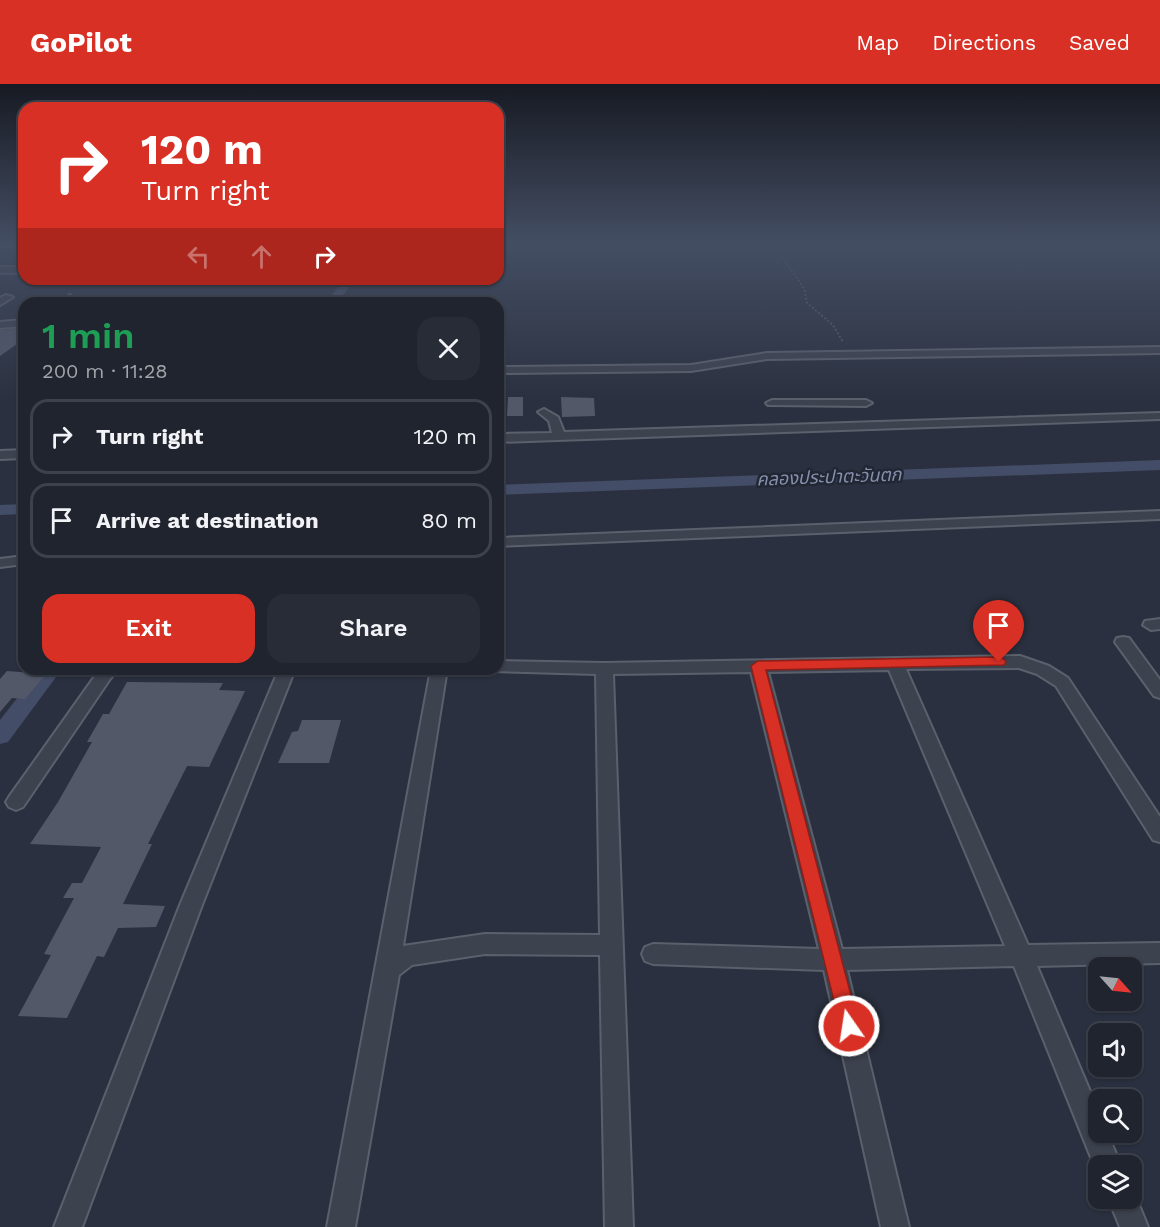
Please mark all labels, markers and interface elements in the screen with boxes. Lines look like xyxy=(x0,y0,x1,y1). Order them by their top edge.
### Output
text: GoPilot xyxy=(30,26,132,59)
text: Map xyxy=(856,30,899,55)
text: Directions xyxy=(932,30,1036,55)
text: Saved xyxy=(1069,30,1130,55)
text: 120 m xyxy=(141,125,263,174)
icon: right xyxy=(42,126,120,204)
text: Turn right xyxy=(141,175,270,207)
icon: left xyxy=(182,240,215,273)
icon: ahead xyxy=(245,240,278,273)
icon: right xyxy=(308,240,341,273)
text: 1 min xyxy=(42,315,134,357)
button: close xyxy=(417,317,480,380)
text: 200 m · 11:28 xyxy=(42,359,168,383)
icon: right xyxy=(45,420,78,453)
text: Turn right xyxy=(96,424,203,449)
text: 120 m xyxy=(413,424,477,449)
water label: คลองประปาตะวันตก xyxy=(756,463,903,490)
icon: arrive xyxy=(45,504,78,537)
text: Arrive at destination xyxy=(96,508,319,533)
text: 80 m xyxy=(421,508,477,533)
button: Exit xyxy=(42,594,255,663)
button: Share xyxy=(267,594,480,663)
pin xyxy=(973,600,1024,662)
icon: arrive xyxy=(982,609,1015,642)
north arrow xyxy=(1088,957,1142,1011)
map controls xyxy=(1088,957,1142,1209)
position arrow xyxy=(817,994,881,1058)
button: sound xyxy=(1088,1023,1142,1077)
button: search xyxy=(1088,1089,1142,1143)
button: layers xyxy=(1088,1155,1142,1209)

